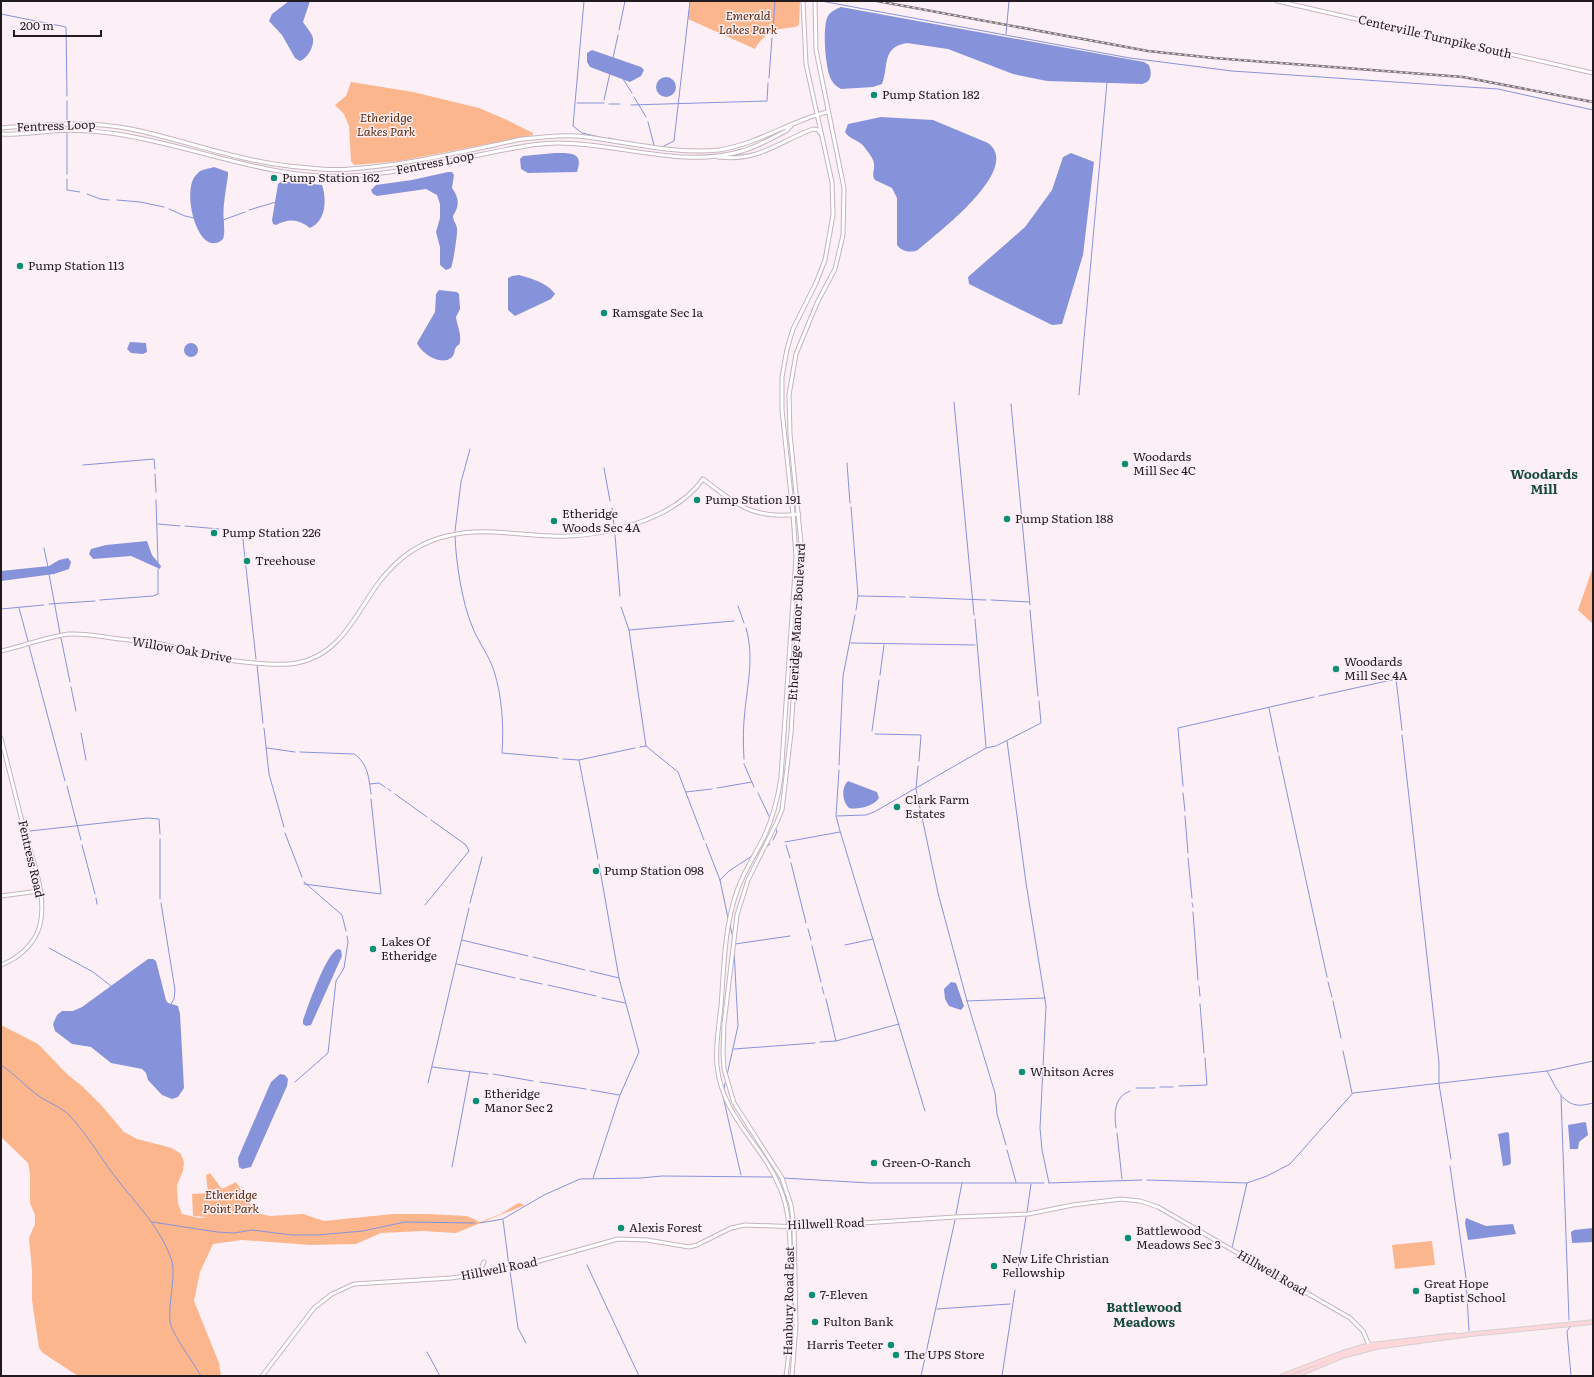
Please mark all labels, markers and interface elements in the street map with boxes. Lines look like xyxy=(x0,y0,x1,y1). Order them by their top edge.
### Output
park label: Emerald Lakes Park xyxy=(719,6,778,38)
street label: Centerville Turnpike South xyxy=(1356,10,1514,63)
scale bar xyxy=(14,12,101,38)
text: 200 m xyxy=(20,16,54,34)
place label: Pump Station 182 xyxy=(882,85,980,103)
marker: Pump Station 182 xyxy=(869,90,879,100)
park label: Etheridge Lakes Park xyxy=(357,108,416,140)
street label: Fentress Loop xyxy=(16,115,96,135)
street label: Fentress Loop xyxy=(394,146,475,178)
place label: Pump Station 162 xyxy=(282,168,380,186)
marker: Pump Station 162 xyxy=(269,173,279,183)
place label: Pump Station 113 xyxy=(28,256,124,274)
marker: Pump Station 113 xyxy=(15,261,25,271)
place label: Ramsgate Sec 1a xyxy=(612,303,704,321)
marker: Ramsgate Sec 1a xyxy=(599,308,609,318)
place label: Woodards Mill Sec 4C xyxy=(1133,447,1196,479)
marker: Woodards Mill Sec 4C xyxy=(1120,459,1130,469)
district label: Woodards Mill xyxy=(1510,464,1578,498)
place label: Pump Station 191 xyxy=(705,490,801,508)
marker: Pump Station 191 xyxy=(692,495,702,505)
place label: Etheridge Woods Sec 4A xyxy=(562,504,641,536)
place label: Pump Station 188 xyxy=(1015,509,1114,527)
marker: Pump Station 188 xyxy=(1002,514,1012,524)
marker: Etheridge Woods Sec 4A xyxy=(549,516,559,526)
place label: Pump Station 226 xyxy=(222,523,321,541)
marker: Pump Station 226 xyxy=(209,528,219,538)
street label: Etheridge Manor Boulevard xyxy=(783,542,809,701)
place label: Treehouse xyxy=(255,551,316,569)
marker: Treehouse xyxy=(242,556,252,566)
street label: Willow Oak Drive xyxy=(131,631,234,667)
place label: Woodards Mill Sec 4A xyxy=(1344,652,1408,684)
marker: Woodards Mill Sec 4A xyxy=(1331,664,1341,674)
place label: Clark Farm Estates xyxy=(905,790,970,822)
marker: Clark Farm Estates xyxy=(892,802,902,812)
street label: Fentress Road xyxy=(14,818,50,900)
place label: Pump Station 098 xyxy=(604,861,704,879)
marker: Pump Station 098 xyxy=(591,866,601,876)
place label: Lakes Of Etheridge xyxy=(381,932,437,964)
marker: Lakes Of Etheridge xyxy=(368,944,378,954)
place label: Whitson Acres xyxy=(1030,1062,1114,1080)
marker: Whitson Acres xyxy=(1017,1067,1027,1077)
place label: Etheridge Manor Sec 2 xyxy=(484,1084,553,1116)
marker: Etheridge Manor Sec 2 xyxy=(471,1096,481,1106)
place label: Green-O-Ranch xyxy=(882,1153,971,1171)
marker: Green-O-Ranch xyxy=(869,1158,879,1168)
park label: Etheridge Point Park xyxy=(203,1185,260,1217)
street label: Hillwell Road xyxy=(787,1213,866,1233)
place label: Alexis Forest xyxy=(629,1218,702,1236)
place label: Battlewood Meadows Sec 3 xyxy=(1136,1221,1221,1253)
marker: Alexis Forest xyxy=(616,1223,626,1233)
marker: Battlewood Meadows Sec 3 xyxy=(1123,1233,1133,1243)
street label: Hillwell Road xyxy=(1234,1245,1311,1300)
street label: Hanbury Road East xyxy=(778,1246,798,1356)
place label: New Life Christian Fellowship xyxy=(1002,1249,1109,1281)
street label: Hillwell Road xyxy=(459,1252,539,1284)
marker: New Life Christian Fellowship xyxy=(989,1261,999,1271)
place label: Great Hope Baptist School xyxy=(1424,1274,1506,1306)
place label: 7-Eleven xyxy=(820,1285,868,1303)
marker: Great Hope Baptist School xyxy=(1411,1286,1421,1296)
marker: 7-Eleven xyxy=(807,1290,817,1300)
district label: Battlewood Meadows xyxy=(1106,1297,1182,1331)
place label: Fulton Bank xyxy=(823,1312,894,1330)
marker: Fulton Bank xyxy=(810,1317,820,1327)
place label: Harris Teeter xyxy=(807,1335,883,1353)
marker: Harris Teeter xyxy=(886,1340,896,1350)
place label: The UPS Store xyxy=(904,1345,984,1363)
marker: The UPS Store xyxy=(891,1350,901,1360)

